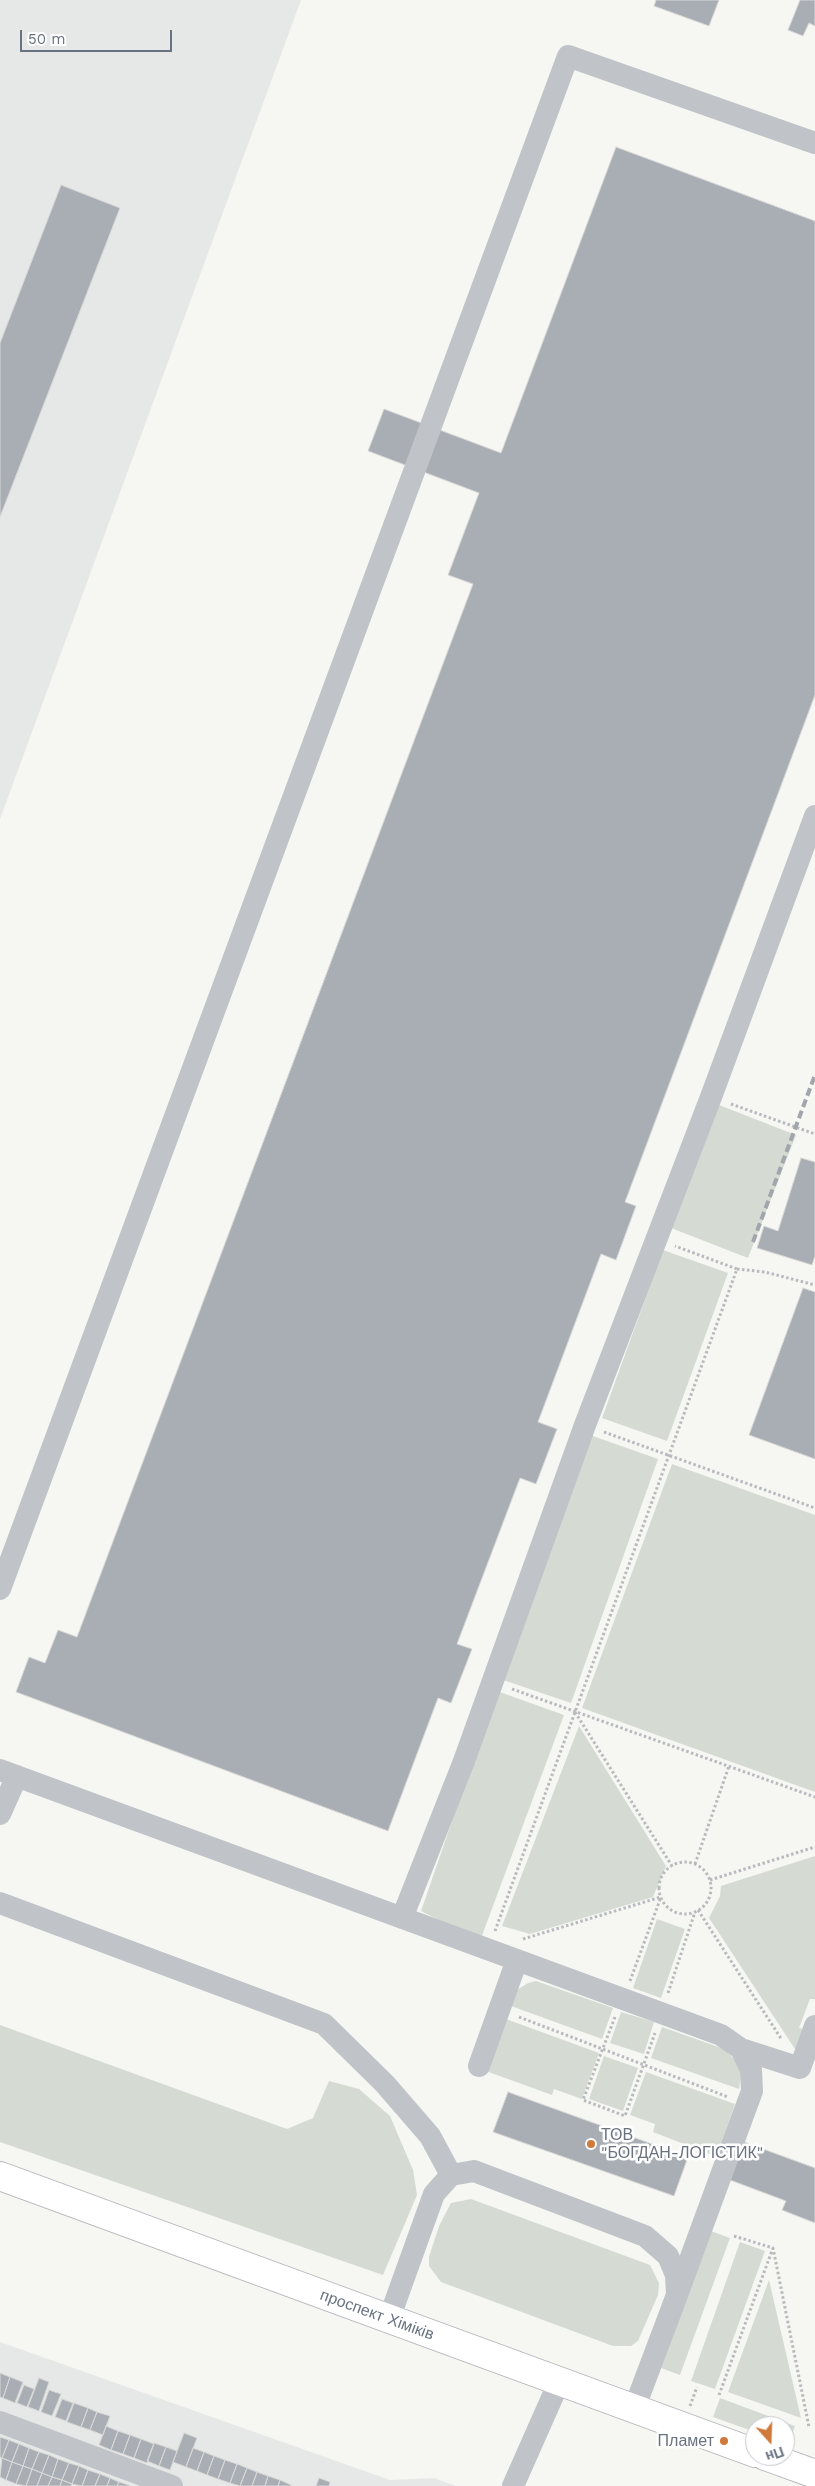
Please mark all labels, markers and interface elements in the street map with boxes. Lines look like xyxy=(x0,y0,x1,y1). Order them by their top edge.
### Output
scale bar xyxy=(22,20,175,52)
text: 50 m xyxy=(28,30,65,48)
place label: ТОВ "БОГДАН-ЛОГІСТИК" xyxy=(601,2125,763,2163)
marker: ТОВ "БОГДАН-ЛОГІСТИК" xyxy=(585,2138,597,2150)
street label: проспект Хіміків xyxy=(317,2285,437,2345)
north arrow xyxy=(745,2416,795,2466)
place label: Пламет xyxy=(658,2431,714,2451)
marker: Пламет xyxy=(718,2435,730,2447)
text: Пн xyxy=(763,2443,786,2465)

